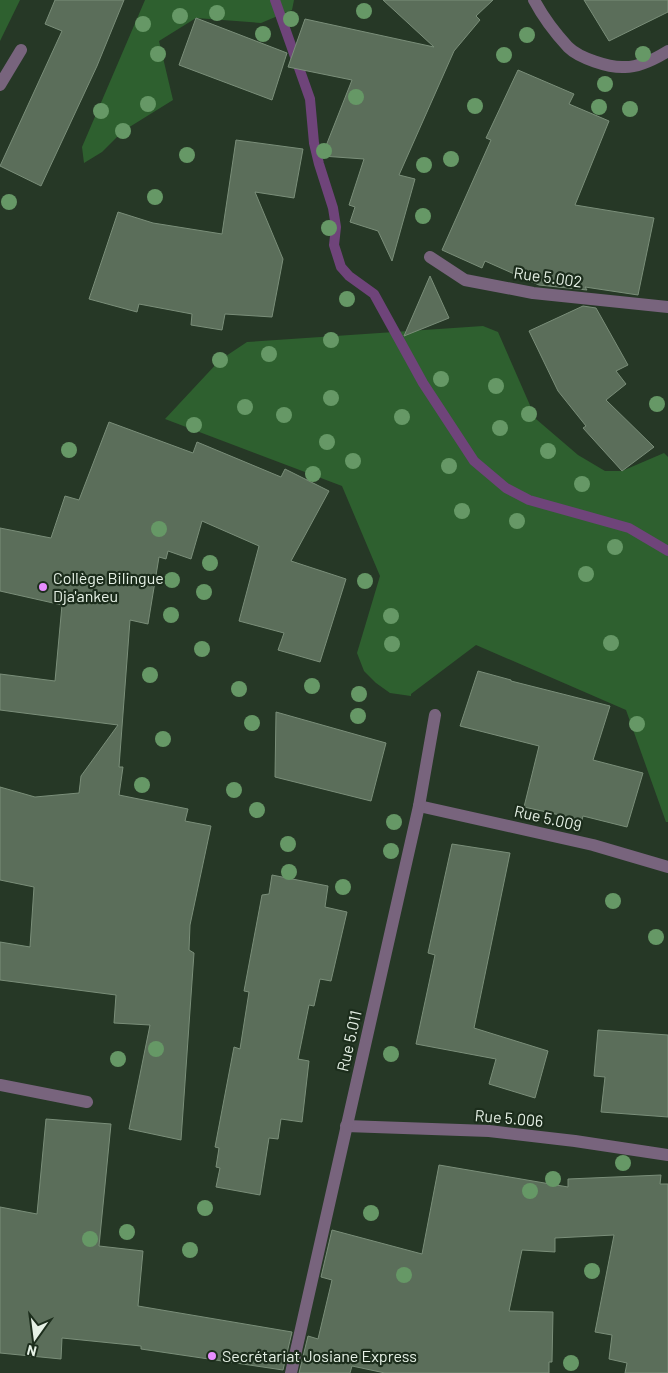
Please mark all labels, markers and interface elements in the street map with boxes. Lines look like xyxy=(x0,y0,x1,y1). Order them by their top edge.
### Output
street label: Rue 5.002 xyxy=(513,262,584,291)
place label: Collège Bilingue Dja'ankeu xyxy=(53,568,164,605)
marker: Collège Bilingue Dja'ankeu xyxy=(37,581,49,593)
street label: Rue 5.009 xyxy=(513,801,584,834)
street label: Rue 5.011 xyxy=(332,1009,365,1073)
street label: Rue 5.006 xyxy=(474,1105,544,1130)
north arrow xyxy=(10,1313,60,1363)
text: N xyxy=(25,1342,38,1360)
place label: Secrétariat Josiane Express xyxy=(222,1346,417,1365)
marker: Secrétariat Josiane Express xyxy=(206,1350,218,1362)

